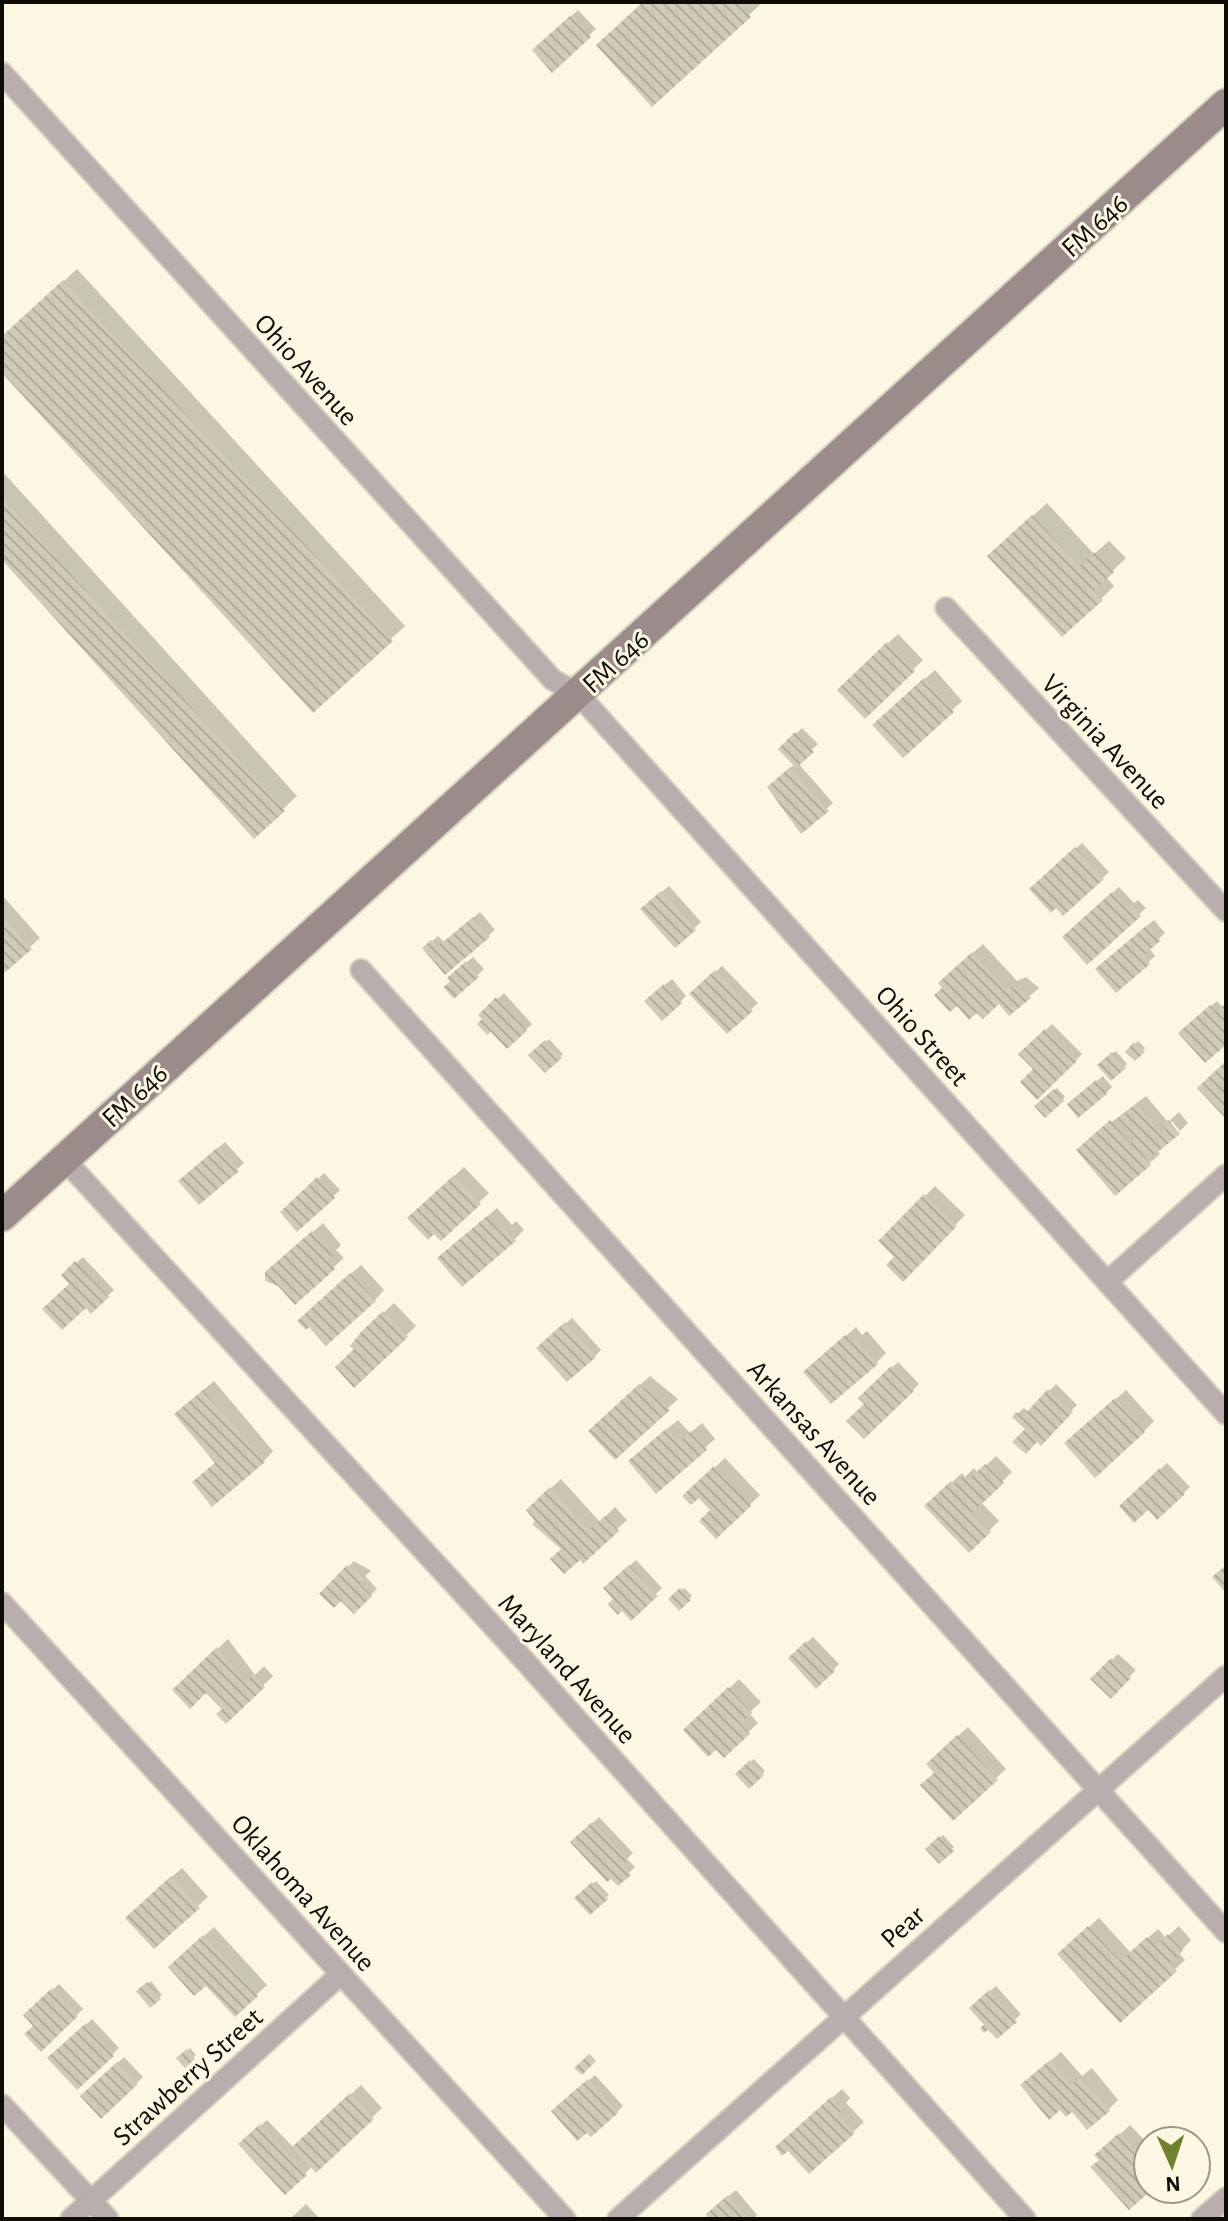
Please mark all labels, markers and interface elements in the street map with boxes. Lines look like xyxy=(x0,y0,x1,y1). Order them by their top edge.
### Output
street label: FM 646 xyxy=(1057,190,1134,263)
street label: Ohio Avenue xyxy=(249,309,362,431)
street label: FM 646 xyxy=(578,626,655,699)
street label: Virginia Avenue xyxy=(1035,670,1174,815)
street label: Ohio Street xyxy=(870,981,973,1092)
street label: FM 646 xyxy=(97,1059,174,1133)
street label: Arkansas Avenue xyxy=(741,1356,886,1511)
street label: Maryland Avenue xyxy=(492,1589,641,1750)
street label: Oklahoma Avenue xyxy=(225,1810,380,1977)
street label: Pear xyxy=(876,1901,931,1954)
street label: Strawberry Street xyxy=(108,2003,269,2152)
north arrow xyxy=(1132,2125,1212,2205)
text: N xyxy=(1165,2173,1181,2195)

